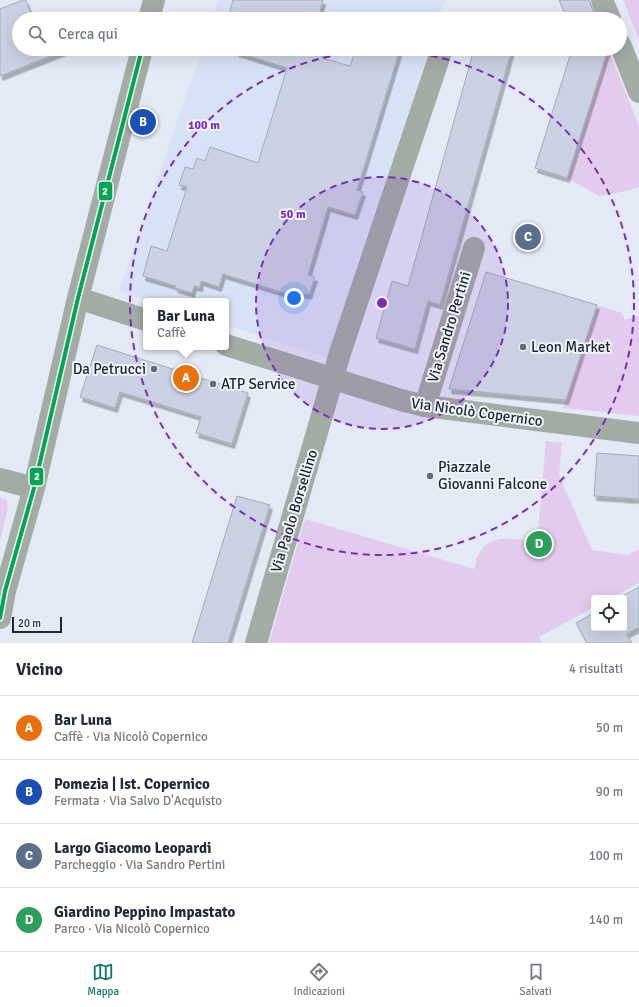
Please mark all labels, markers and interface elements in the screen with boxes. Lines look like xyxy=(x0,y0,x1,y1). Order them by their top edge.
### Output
search box xyxy=(12,12,627,56)
icon: search xyxy=(26,23,48,45)
text: Cerca qui xyxy=(58,25,118,43)
pin: B xyxy=(130,107,156,137)
text: 100 m xyxy=(188,118,220,133)
line badge: 2 xyxy=(98,181,113,201)
text: 2 xyxy=(102,185,108,198)
text: 50 m xyxy=(280,207,306,222)
pin: C xyxy=(515,222,541,252)
street label: Via Sandro Pertini xyxy=(424,269,474,385)
your location xyxy=(284,288,304,308)
centre of rings xyxy=(375,296,389,310)
popup xyxy=(143,298,229,350)
text: Bar Luna xyxy=(157,307,215,325)
text: Caffè xyxy=(157,325,186,341)
place label: Leon Market xyxy=(531,338,610,356)
marker: Leon Market xyxy=(518,342,528,352)
place label: Da Petrucci xyxy=(73,360,146,378)
pin: A xyxy=(173,363,199,393)
marker: Da Petrucci xyxy=(149,364,159,374)
place label: ATP Service xyxy=(221,375,295,393)
marker: ATP Service xyxy=(208,379,218,389)
street label: Via Nicolò Copernico xyxy=(410,394,544,430)
street label: Via Paolo Borsellino xyxy=(267,447,321,575)
place label: Piazzale Giovanni Falcone xyxy=(438,458,547,493)
line badge: 2 xyxy=(29,467,44,486)
text: 2 xyxy=(34,470,40,483)
marker: Piazzale Giovanni Falcone xyxy=(425,471,435,481)
pin: D xyxy=(526,529,552,559)
map controls xyxy=(591,595,627,631)
button: locate xyxy=(591,595,627,631)
scale bar xyxy=(12,615,62,634)
text: 20 m xyxy=(18,617,41,630)
text: Vicino xyxy=(16,659,63,680)
text: 4 risultati xyxy=(569,661,623,677)
text: Bar Luna xyxy=(54,711,112,729)
text: A xyxy=(25,720,33,736)
text: 50 m xyxy=(596,720,623,736)
text: Caffè · Via Nicolò Copernico xyxy=(54,729,208,745)
text: Pomezia | Ist. Copernico xyxy=(54,775,210,793)
text: B xyxy=(25,784,33,800)
text: 90 m xyxy=(596,784,623,800)
text: Fermata · Via Salvo D'Acquisto xyxy=(54,793,222,809)
text: Largo Giacomo Leopardi xyxy=(54,839,212,857)
text: C xyxy=(25,848,33,864)
text: 100 m xyxy=(589,848,623,864)
text: Parcheggio · Via Sandro Pertini xyxy=(54,857,225,873)
text: Giardino Peppino Impastato xyxy=(54,903,235,921)
text: D xyxy=(25,912,33,928)
text: 140 m xyxy=(589,912,623,928)
text: Parco · Via Nicolò Copernico xyxy=(54,921,210,937)
tab: Mappa xyxy=(87,961,119,998)
tab: Indicazioni xyxy=(294,961,345,998)
tab: Salvati xyxy=(520,961,552,998)

